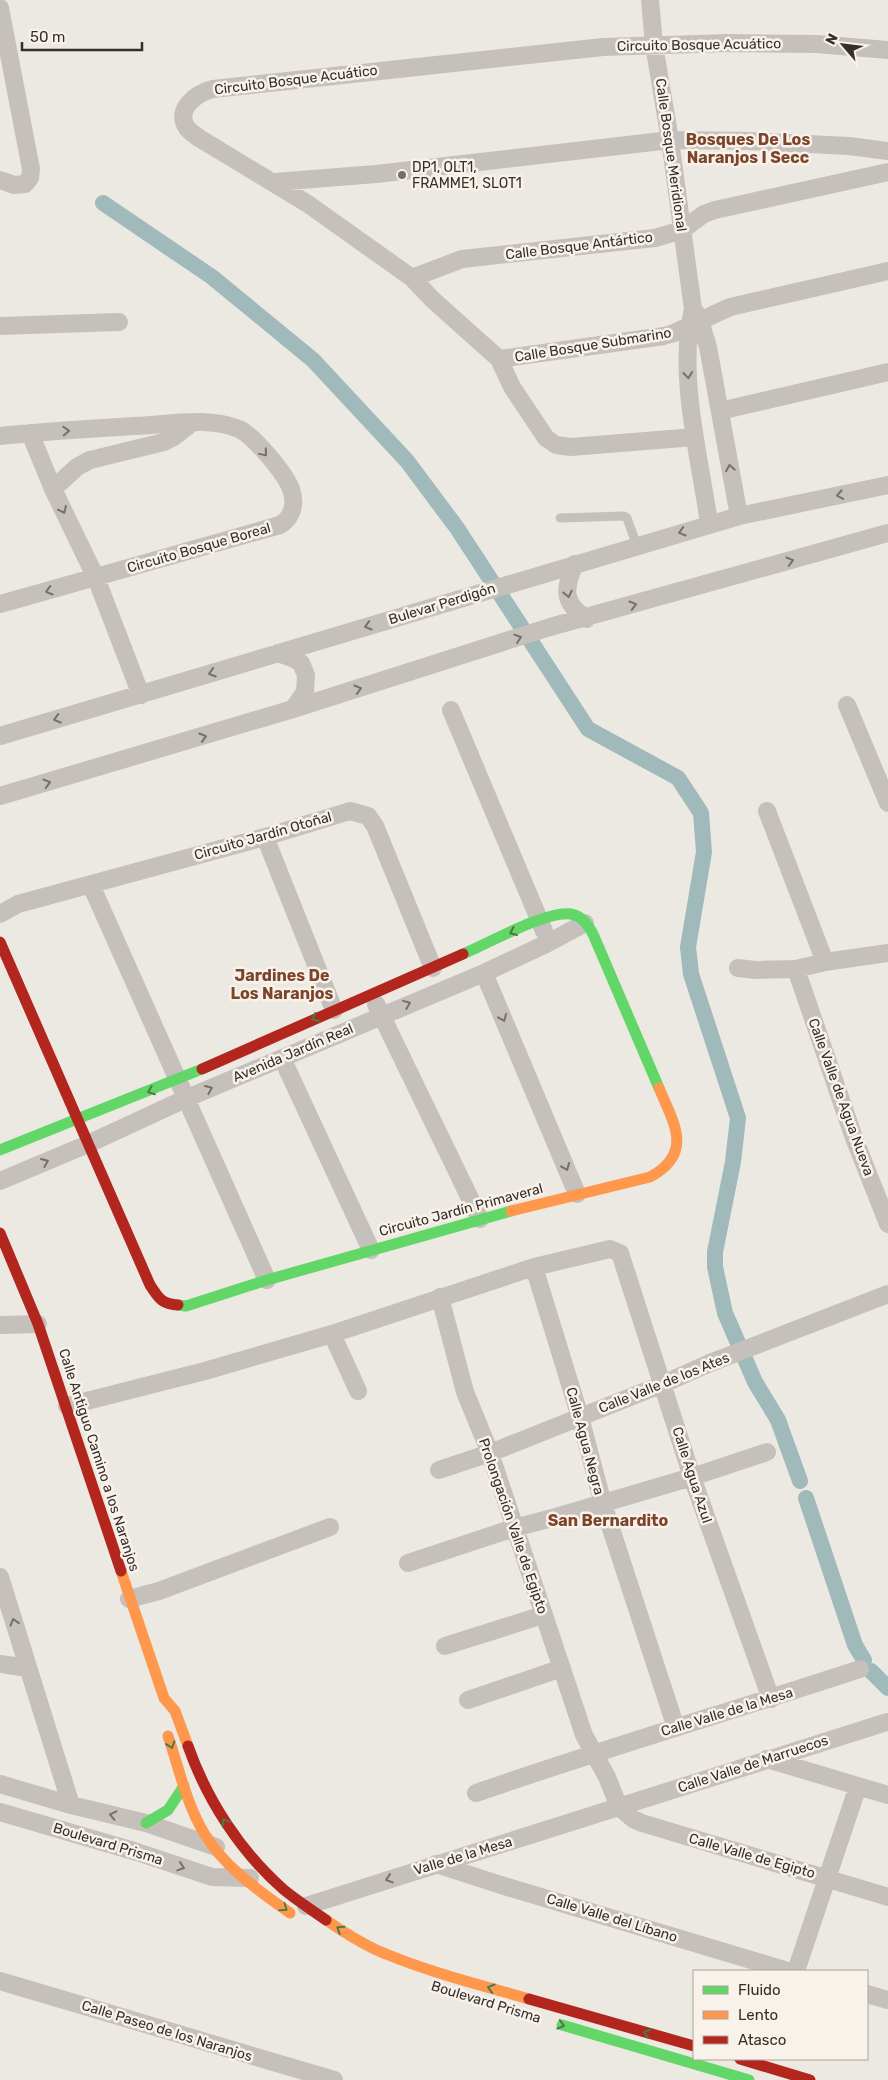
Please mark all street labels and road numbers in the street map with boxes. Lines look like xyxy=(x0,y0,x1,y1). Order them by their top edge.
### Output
street label: Circuito Bosque Acuático xyxy=(617,35,781,55)
street label: Circuito Bosque Acuático xyxy=(213,62,379,98)
street label: Calle Bosque Meridional xyxy=(652,77,690,233)
street label: Calle Bosque Antártico xyxy=(504,229,654,263)
street label: Calle Bosque Submarino xyxy=(513,324,673,366)
street label: Circuito Bosque Boreal xyxy=(125,519,273,577)
street label: Bulevar Perdigón xyxy=(386,580,498,628)
street label: Circuito Jardín Otoñal xyxy=(192,808,334,864)
street label: Calle Valle de Agua Nueva xyxy=(805,1016,877,1178)
street label: Avenida Jardín Real xyxy=(230,1020,356,1086)
street label: Circuito Jardín Primaveral xyxy=(377,1180,545,1240)
street label: Calle Antiguo Camino a los Naranjos xyxy=(55,1346,143,1574)
street label: Calle Valle de los Ates xyxy=(596,1349,732,1417)
street label: Calle Agua Negra xyxy=(562,1385,608,1497)
street label: Calle Agua Azul xyxy=(668,1425,716,1525)
street label: Prolongación Valle de Egipto xyxy=(475,1436,551,1616)
street label: Calle Valle de la Mesa xyxy=(659,1684,795,1740)
street label: Calle Valle de Marruecos xyxy=(676,1732,830,1796)
street label: Boulevard Prisma xyxy=(51,1819,165,1869)
street label: Calle Valle de Egipto xyxy=(687,1830,817,1882)
street label: Valle de la Mesa xyxy=(412,1833,514,1879)
street label: Calle Valle del Líbano xyxy=(545,1890,679,1946)
street label: Boulevard Prisma xyxy=(429,1977,543,2027)
street label: Calle Paseo de los Naranjos xyxy=(80,1997,254,2065)

